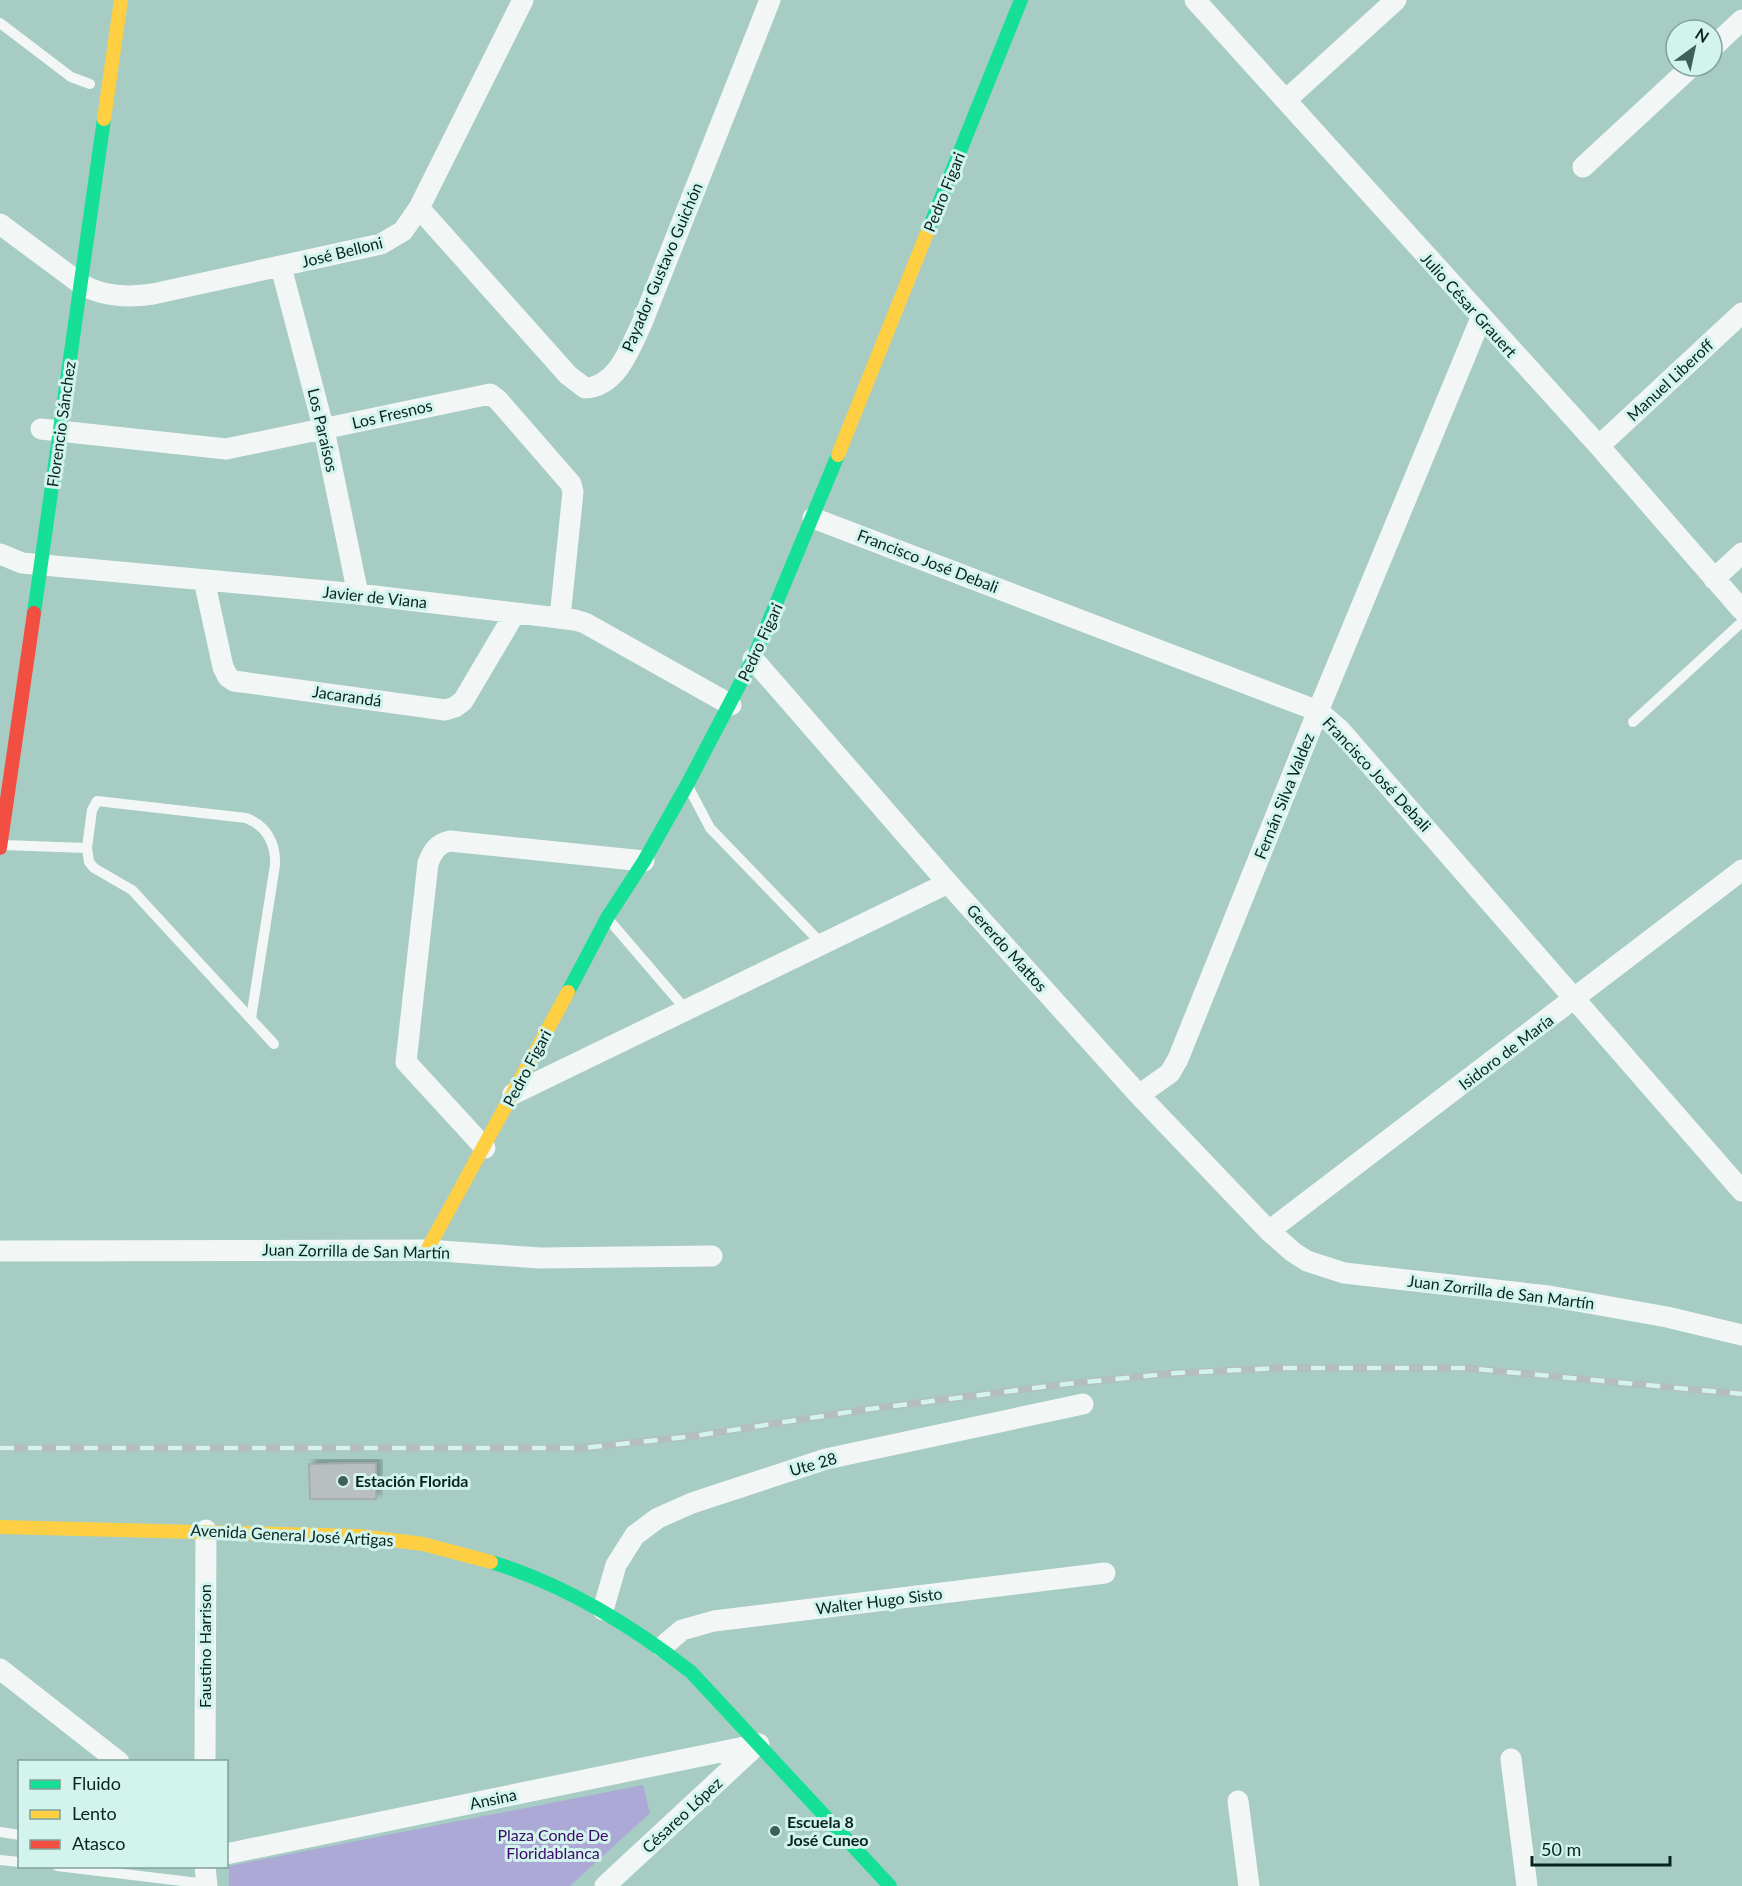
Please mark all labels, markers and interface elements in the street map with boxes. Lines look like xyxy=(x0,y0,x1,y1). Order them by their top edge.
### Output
north arrow xyxy=(1664,18,1724,78)
text: N xyxy=(1692,24,1713,46)
street label: Pedro Figari xyxy=(919,149,968,234)
street label: Payador Gustavo Guichón xyxy=(617,179,706,354)
street label: José Belloni xyxy=(299,232,384,271)
street label: Julio César Grauert xyxy=(1418,249,1521,361)
street label: Manuel Liberoff xyxy=(1622,335,1717,425)
street label: Florencio Sánchez xyxy=(42,360,79,488)
street label: Los Paraísos xyxy=(305,386,342,474)
street label: Los Fresnos xyxy=(350,395,434,432)
street label: Francisco José Debali xyxy=(855,525,1001,596)
street label: Javier de Viana xyxy=(322,582,428,611)
street label: Pedro Figari xyxy=(733,600,786,684)
street label: Jacarandá xyxy=(311,681,383,710)
street label: Francisco José Debali xyxy=(1319,712,1435,835)
street label: Fernán Silva Valdez xyxy=(1250,730,1318,862)
street label: Gererdo Mattos xyxy=(963,900,1052,995)
street label: Isidoro de María xyxy=(1455,1010,1557,1093)
street label: Pedro Figari xyxy=(498,1026,555,1109)
street label: Juan Zorrilla de San Martín xyxy=(262,1239,450,1262)
street label: Juan Zorrilla de San Martín xyxy=(1407,1271,1596,1312)
street label: Ute 28 xyxy=(787,1448,839,1479)
place label: Estación Florida xyxy=(355,1471,468,1490)
marker: Estación Florida xyxy=(336,1474,350,1488)
street label: Avenida General José Artigas xyxy=(190,1520,394,1549)
street label: Walter Hugo Sisto xyxy=(814,1583,943,1618)
street label: Faustino Harrison xyxy=(195,1584,214,1708)
legend xyxy=(18,1760,228,1868)
text: Fluido xyxy=(72,1772,121,1794)
street label: Césareo López xyxy=(638,1773,726,1856)
street label: Ansina xyxy=(468,1784,518,1813)
text: Lento xyxy=(72,1802,117,1824)
place label: Escuela 8 José Cuneo xyxy=(787,1812,869,1849)
marker: Escuela 8 José Cuneo xyxy=(768,1824,782,1838)
park label: Plaza Conde De Floridablanca xyxy=(497,1825,609,1862)
scale bar xyxy=(1532,1829,1670,1867)
text: Atasco xyxy=(72,1832,125,1854)
text: 50 m xyxy=(1541,1838,1581,1860)

